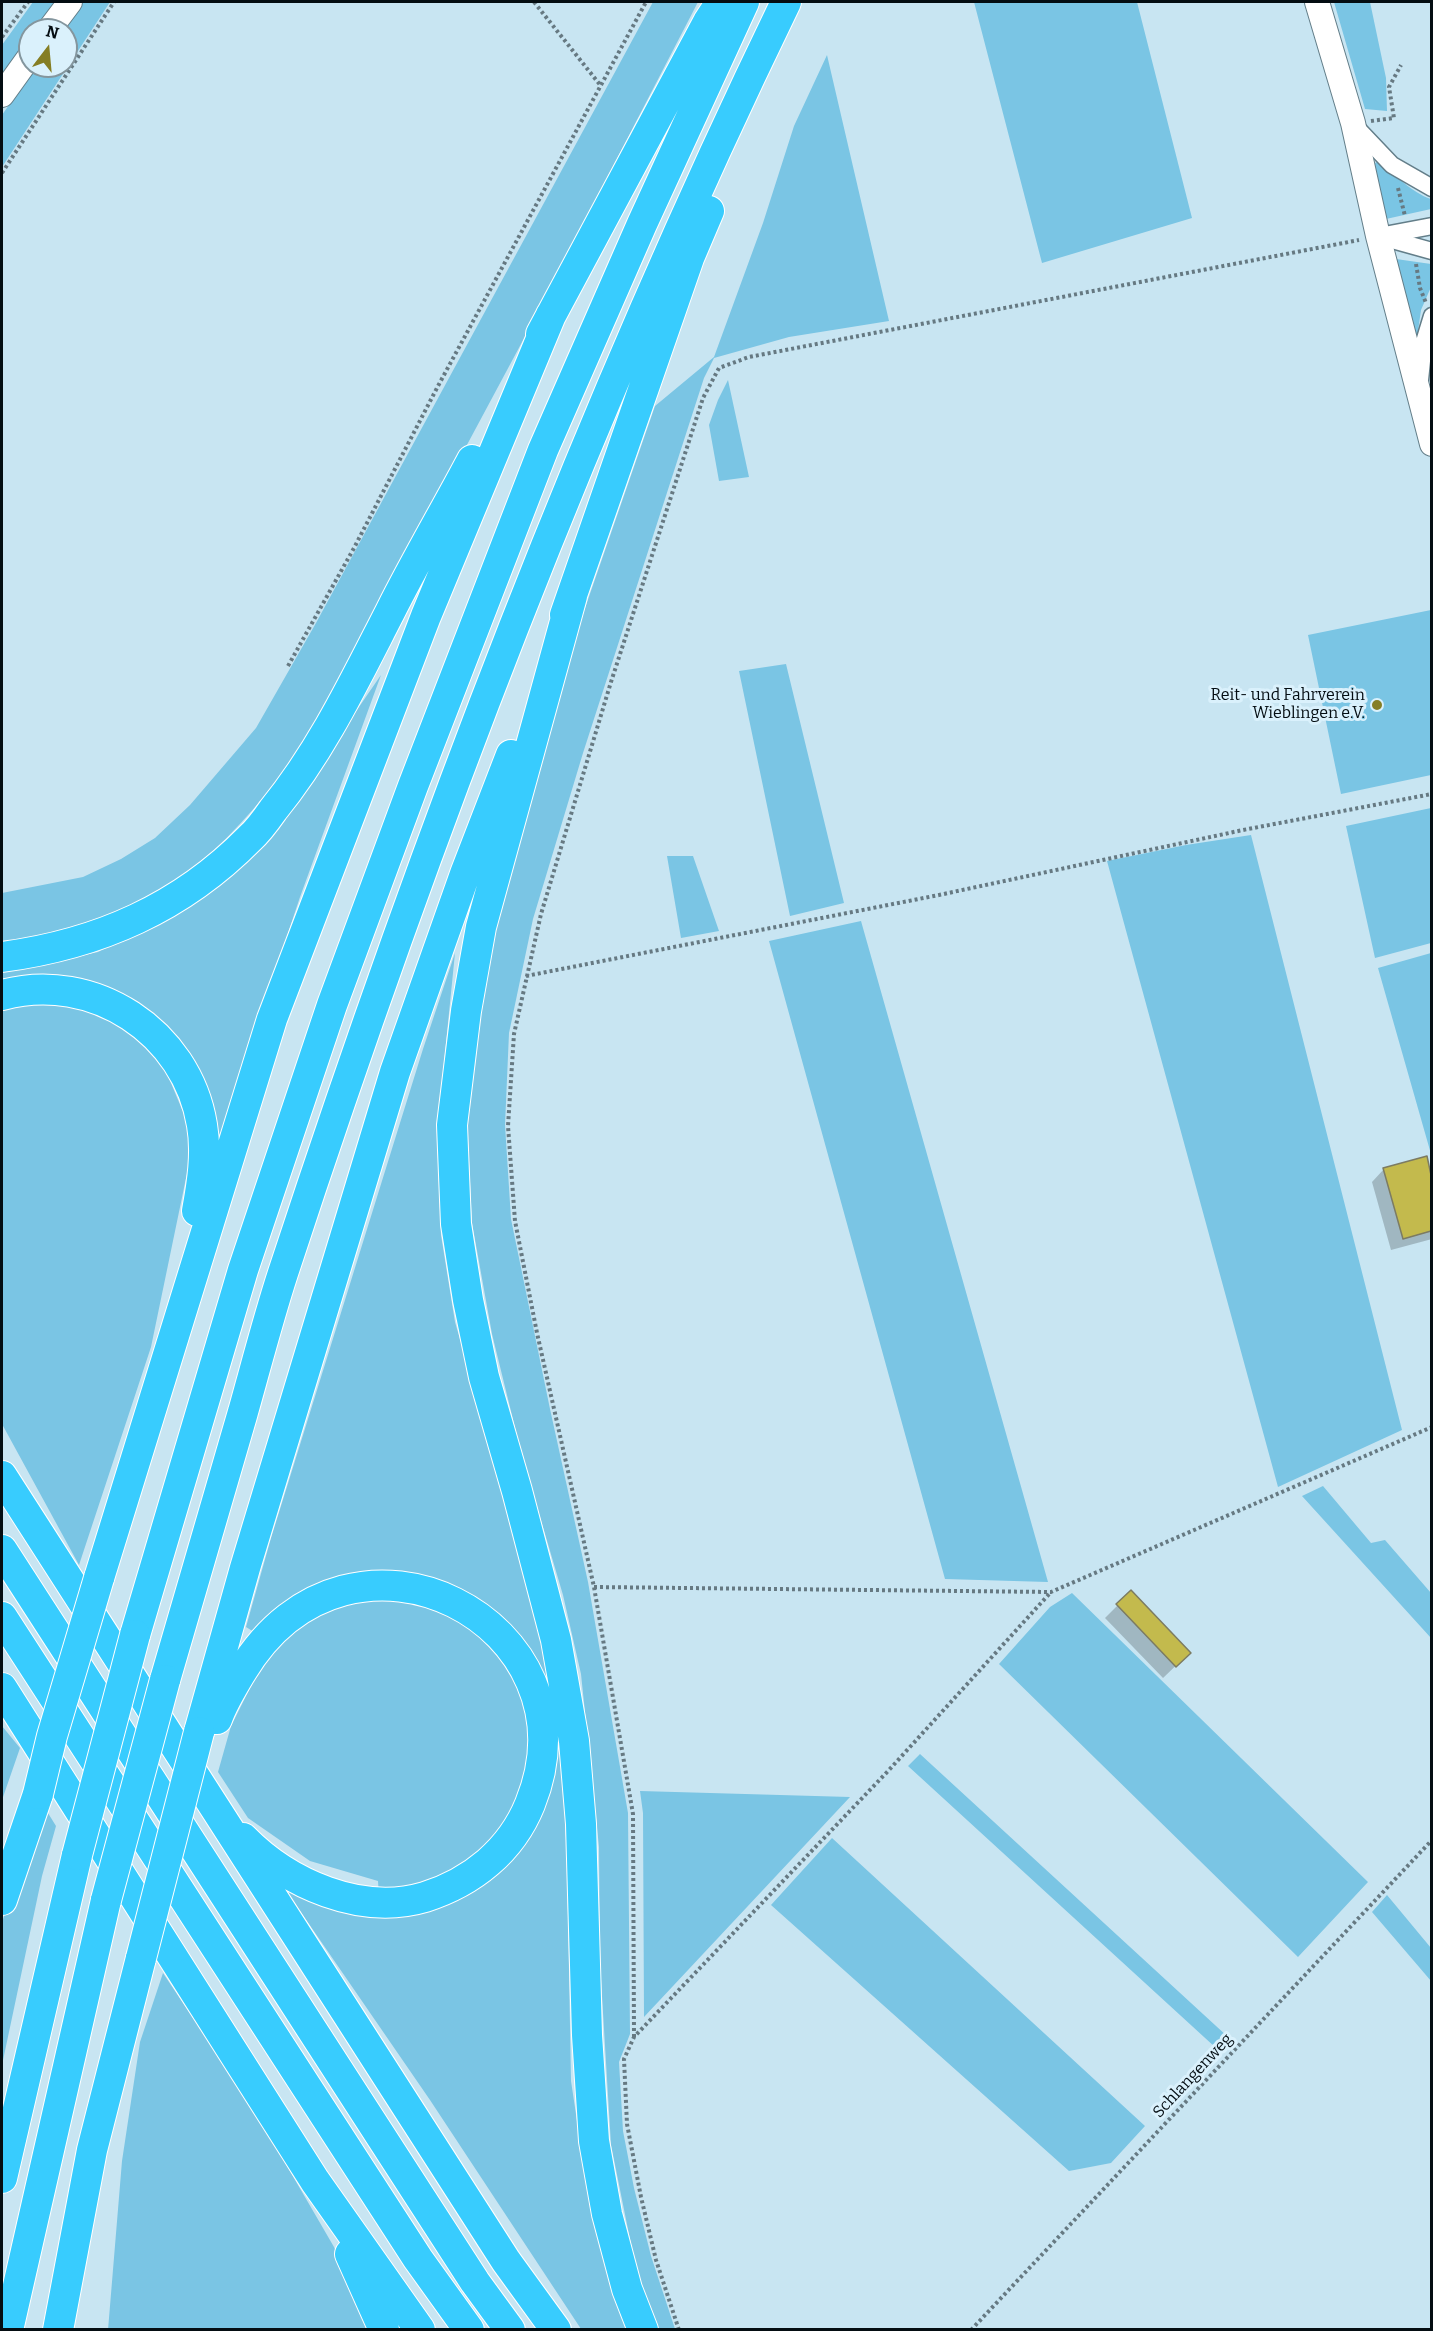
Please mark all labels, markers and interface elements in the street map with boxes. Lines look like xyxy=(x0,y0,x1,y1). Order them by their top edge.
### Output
north arrow xyxy=(18,18,78,78)
text: N xyxy=(44,21,61,43)
place label: Reit- und Fahrverein Wieblingen e.V. xyxy=(1211,686,1365,724)
marker: Reit- und Fahrverein Wieblingen e.V. xyxy=(1370,698,1384,712)
street label: Schlangenweg xyxy=(1149,2030,1237,2122)

